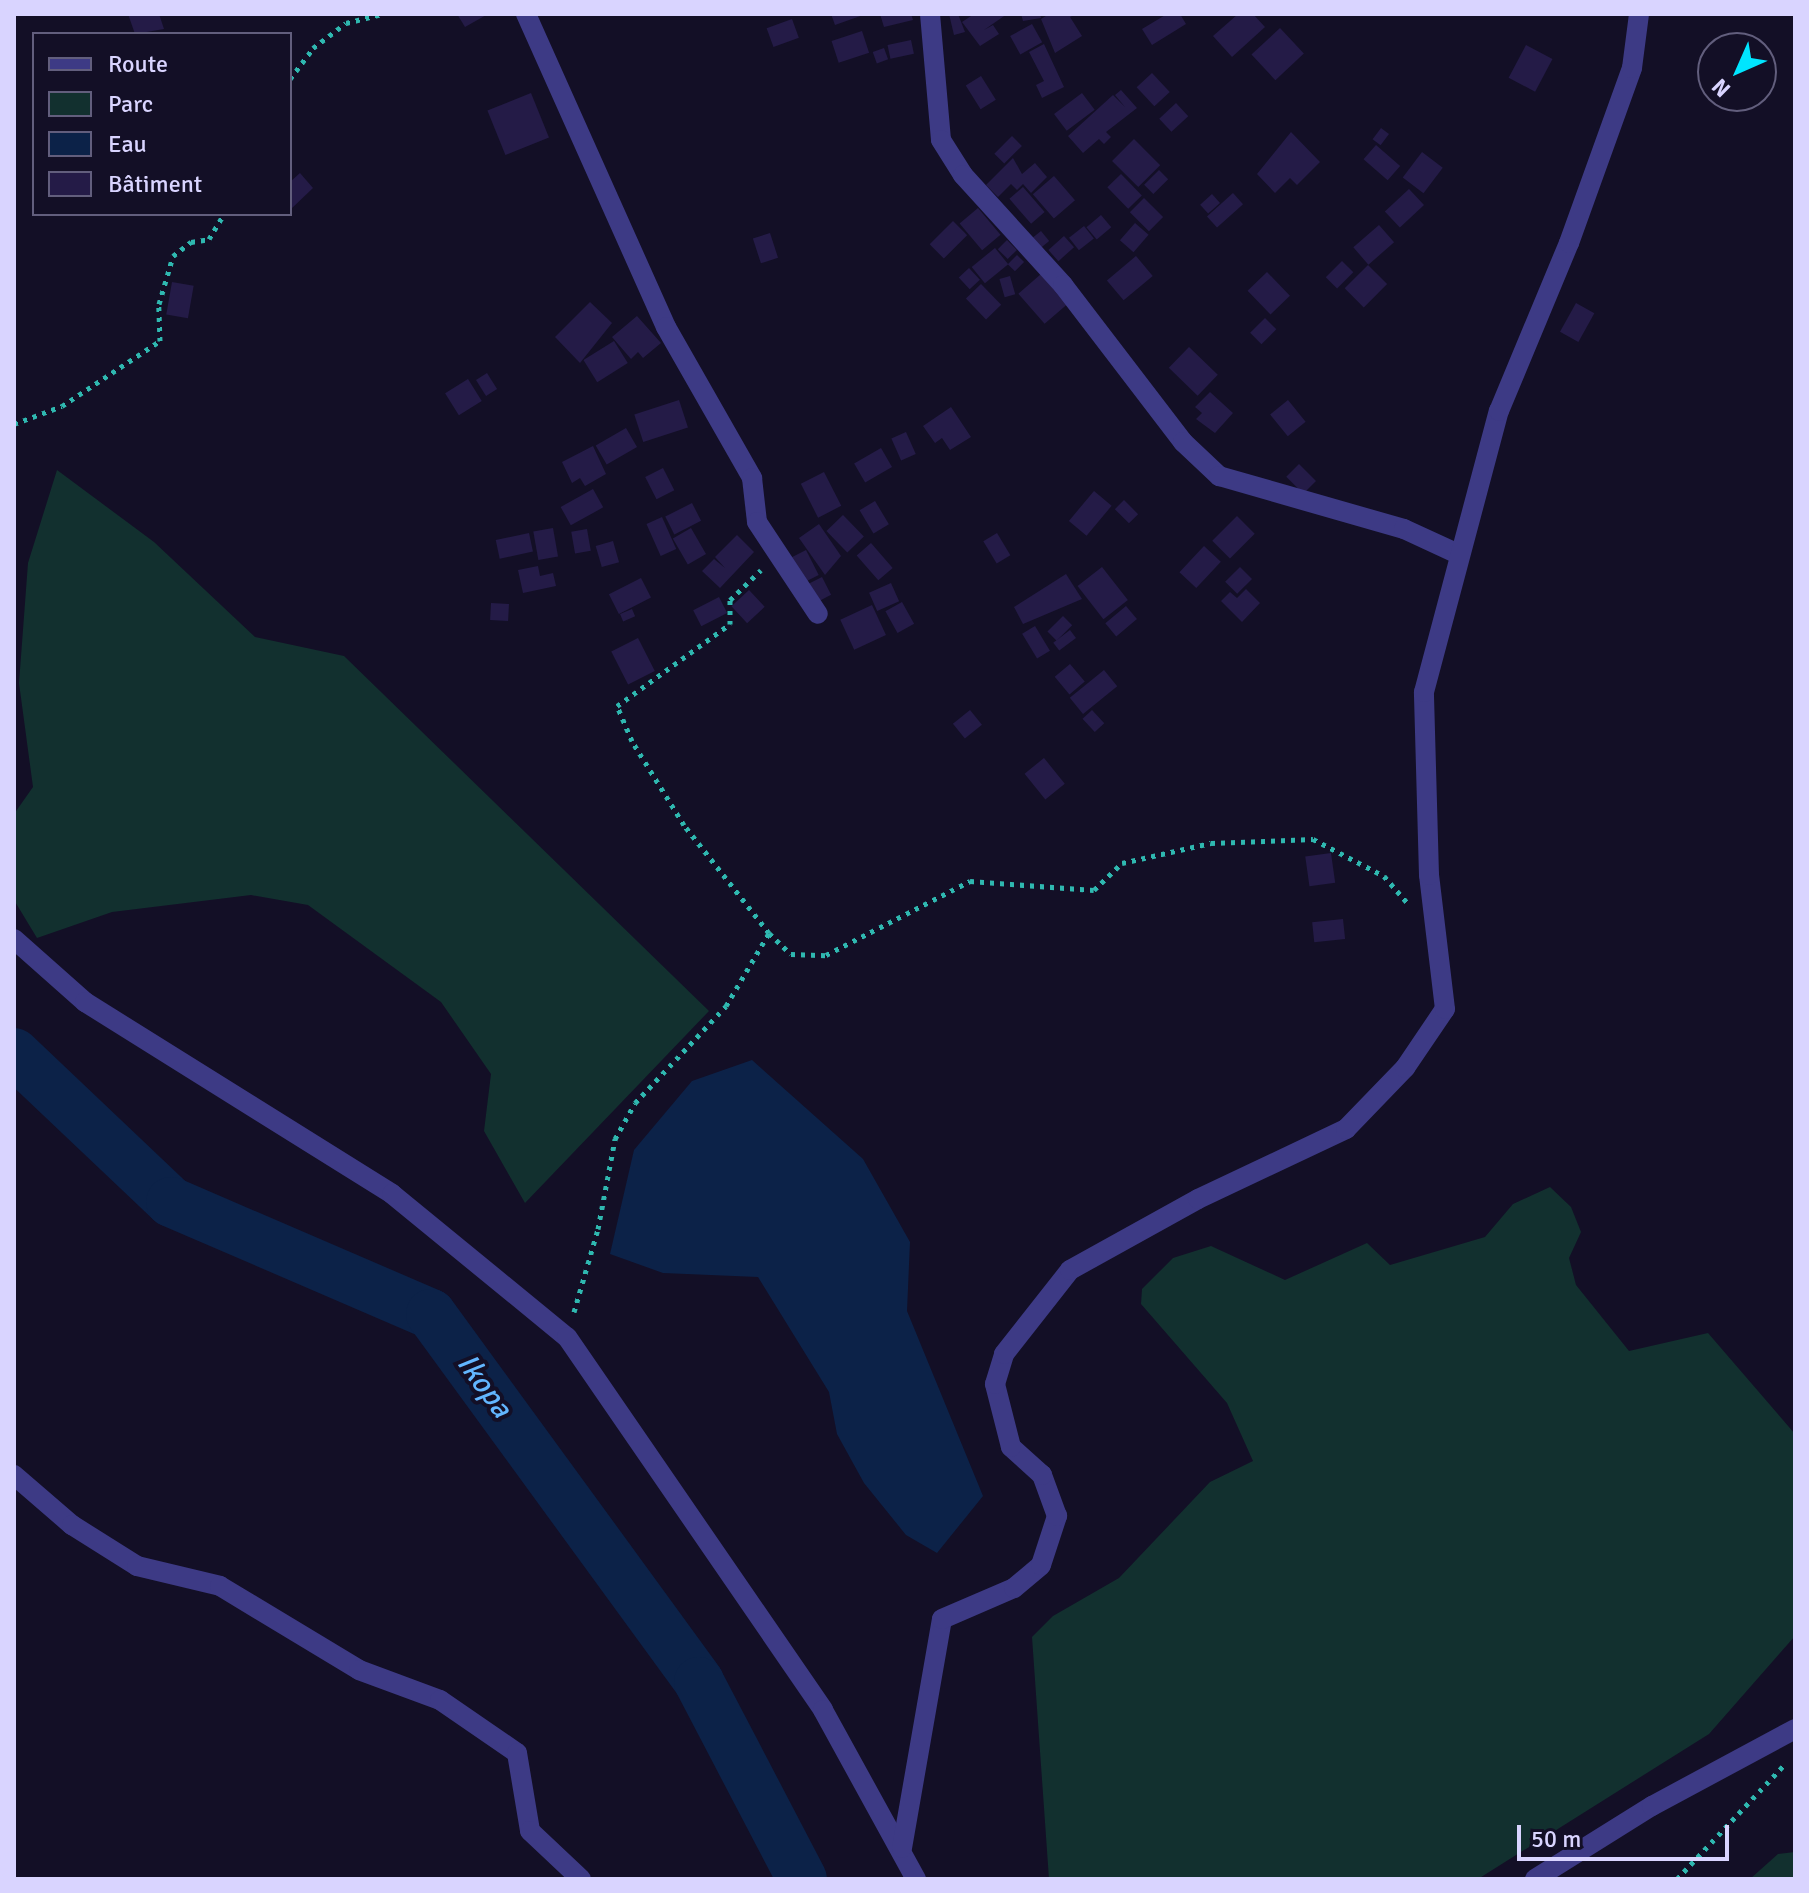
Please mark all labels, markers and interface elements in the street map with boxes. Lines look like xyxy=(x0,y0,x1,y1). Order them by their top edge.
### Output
legend xyxy=(32,32,292,216)
north arrow xyxy=(1697,32,1777,112)
text: Route xyxy=(108,49,168,79)
text: N xyxy=(1706,73,1736,103)
text: Parc xyxy=(108,89,153,119)
text: Eau xyxy=(108,129,147,159)
text: Bâtiment xyxy=(108,169,202,199)
water label: Ikopa xyxy=(449,1347,519,1425)
scale bar xyxy=(1521,1809,1733,1859)
text: 50 m xyxy=(1531,1824,1581,1854)

